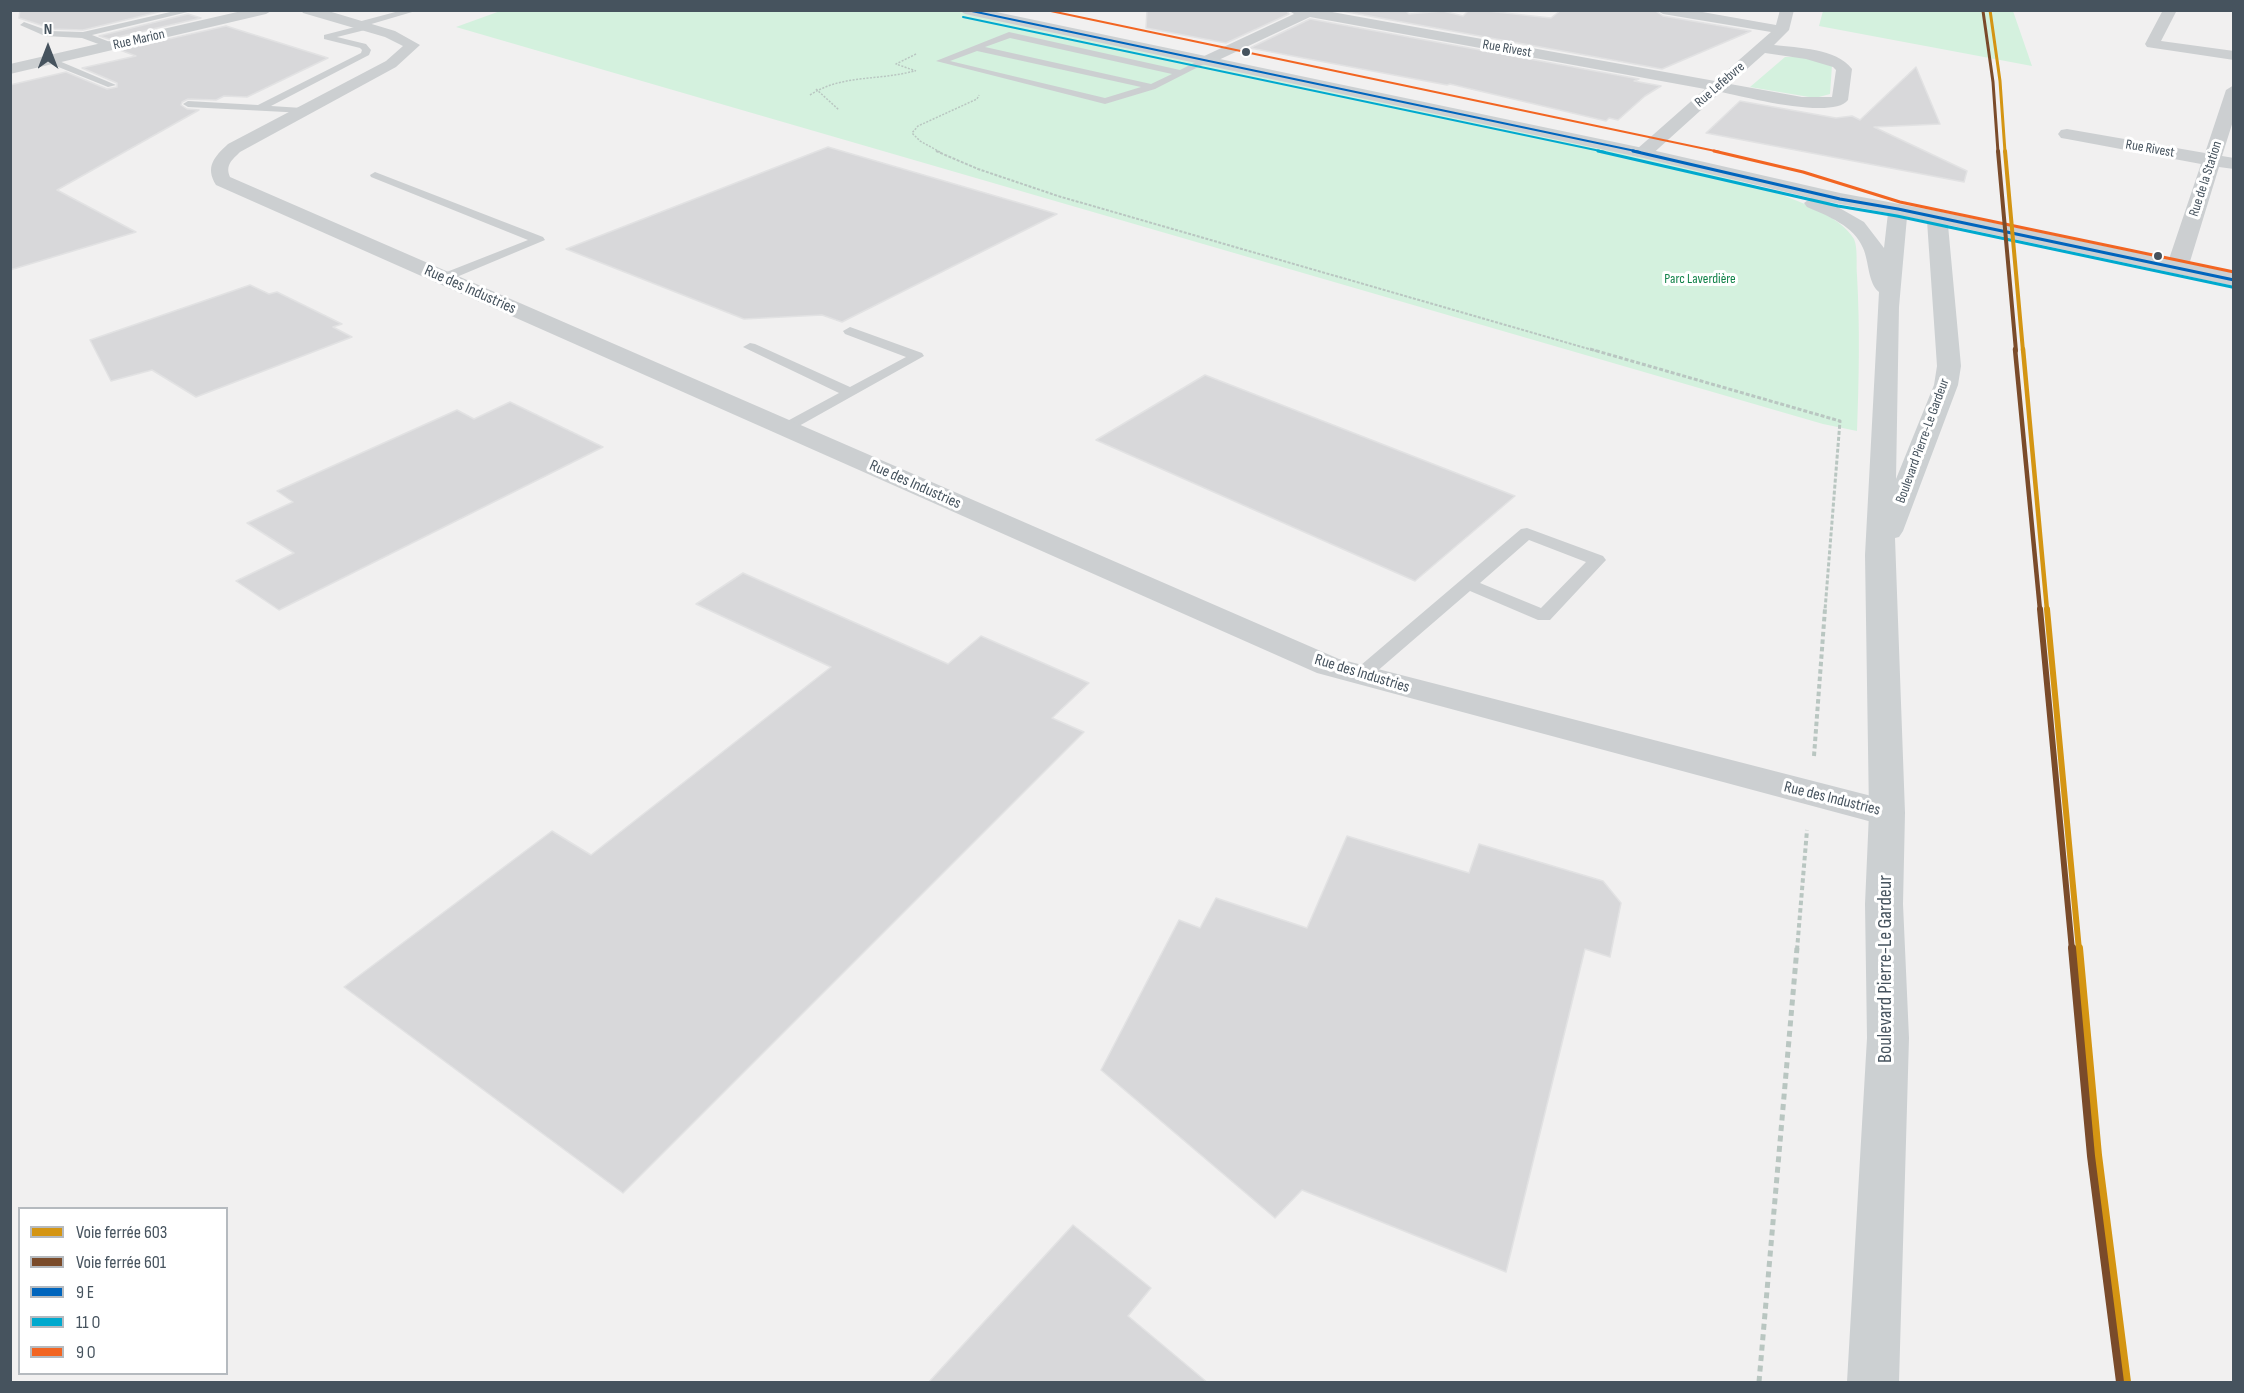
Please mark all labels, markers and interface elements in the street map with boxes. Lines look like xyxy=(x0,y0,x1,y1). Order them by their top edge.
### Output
north arrow xyxy=(18,18,78,78)
text: N xyxy=(44,20,52,39)
street label: Rue Marion xyxy=(112,26,166,54)
street label: Rue Rivest xyxy=(1481,36,1533,62)
unlabelled marker xyxy=(1240,46,1252,58)
street label: Rue Lefebvre xyxy=(1692,59,1748,111)
street label: Rue Rivest xyxy=(2124,136,2176,162)
street label: Rue de la Station xyxy=(2186,139,2226,219)
unlabelled marker xyxy=(2152,250,2164,262)
street label: Rue des Industries xyxy=(421,261,519,319)
park label: Parc Laverdière xyxy=(1664,271,1736,287)
street label: Boulevard Pierre-Le Gardeur xyxy=(1893,376,1953,506)
street label: Rue des Industries xyxy=(866,456,964,514)
street label: Rue des Industries xyxy=(1312,650,1412,698)
street label: Rue des Industries xyxy=(1782,778,1882,820)
street label: Boulevard Pierre-Le Gardeur xyxy=(1874,875,1898,1063)
legend xyxy=(18,1207,228,1375)
text: Voie ferrée 603 xyxy=(76,1222,167,1243)
text: Voie ferrée 601 xyxy=(76,1252,166,1273)
text: 9 E xyxy=(76,1282,94,1303)
text: 11 O xyxy=(76,1312,100,1333)
text: 9 O xyxy=(76,1342,96,1363)

